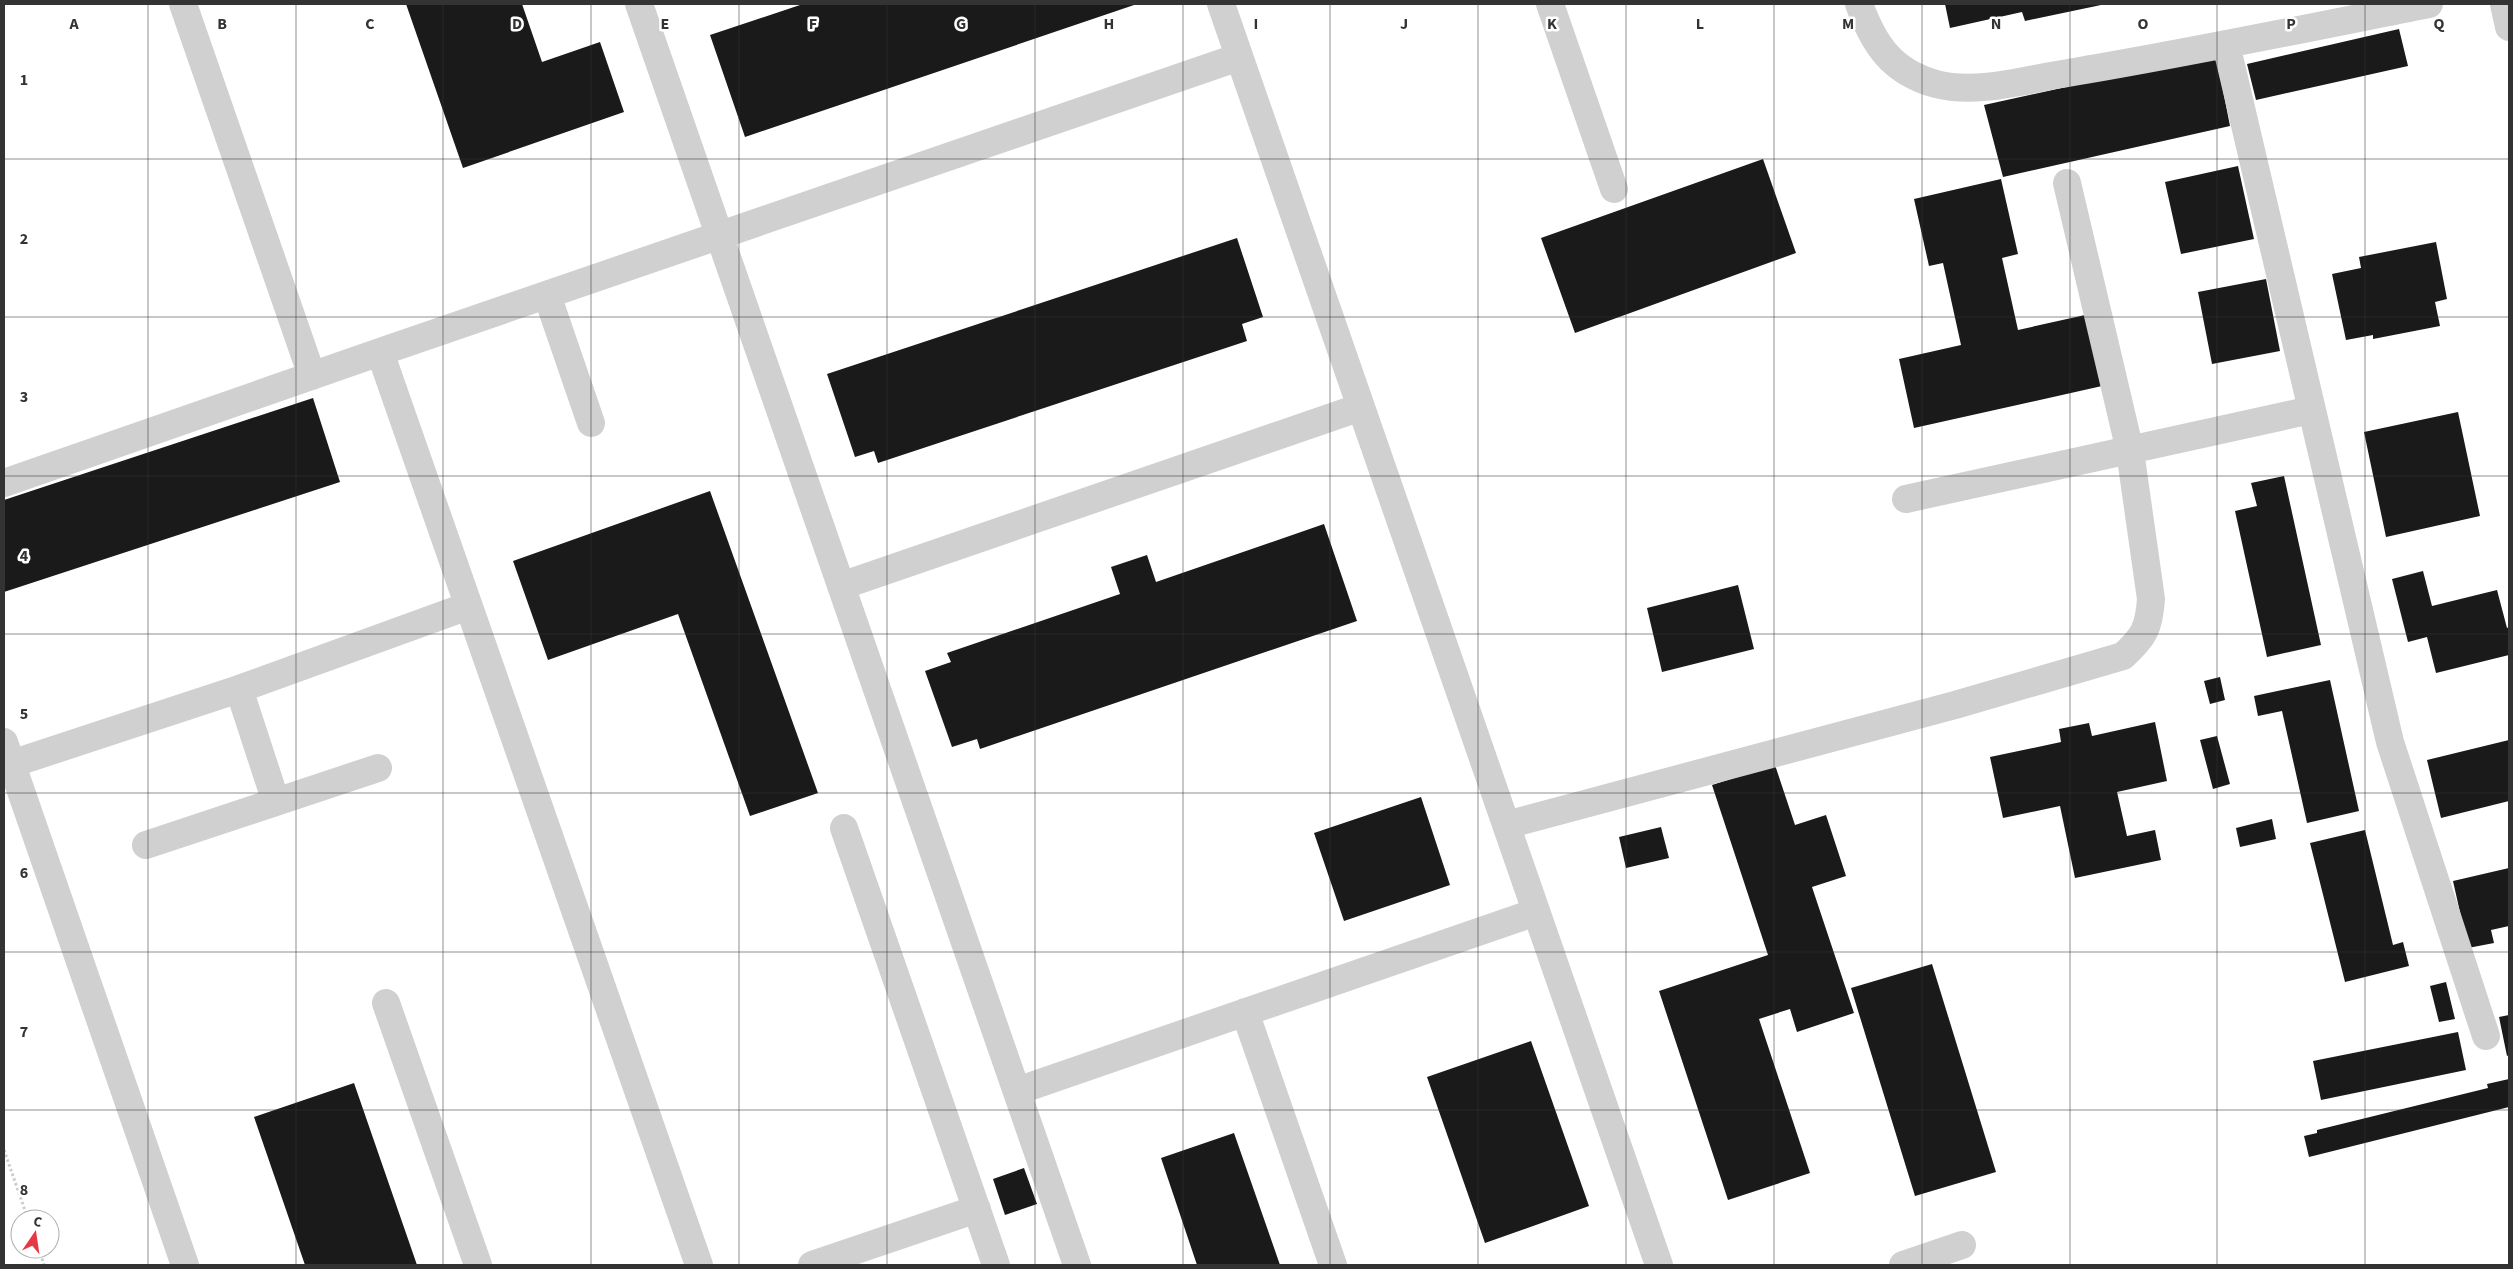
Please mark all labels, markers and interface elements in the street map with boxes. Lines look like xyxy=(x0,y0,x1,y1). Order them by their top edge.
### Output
text: A xyxy=(68,13,79,35)
text: B xyxy=(217,13,227,35)
text: C xyxy=(365,13,375,35)
text: D xyxy=(512,13,522,35)
text: E xyxy=(661,13,669,35)
text: F xyxy=(809,13,817,35)
text: G xyxy=(956,13,966,35)
text: H xyxy=(1104,13,1114,35)
text: I xyxy=(1254,13,1258,35)
text: J xyxy=(1400,13,1408,35)
text: K xyxy=(1547,13,1557,35)
text: L xyxy=(1696,13,1704,35)
text: M xyxy=(1842,13,1854,35)
text: N xyxy=(1991,13,2001,35)
text: O xyxy=(2138,13,2149,35)
text: P xyxy=(2286,13,2296,35)
text: Q xyxy=(2434,13,2445,35)
text: 1 xyxy=(20,69,28,91)
text: 2 xyxy=(20,228,28,250)
text: 3 xyxy=(20,386,28,408)
text: 4 xyxy=(20,545,29,567)
text: 5 xyxy=(20,703,28,725)
text: 6 xyxy=(20,862,28,884)
text: 7 xyxy=(20,1021,28,1043)
text: 8 xyxy=(20,1179,28,1201)
north arrow xyxy=(10,1209,60,1259)
text: С xyxy=(31,1212,44,1233)

